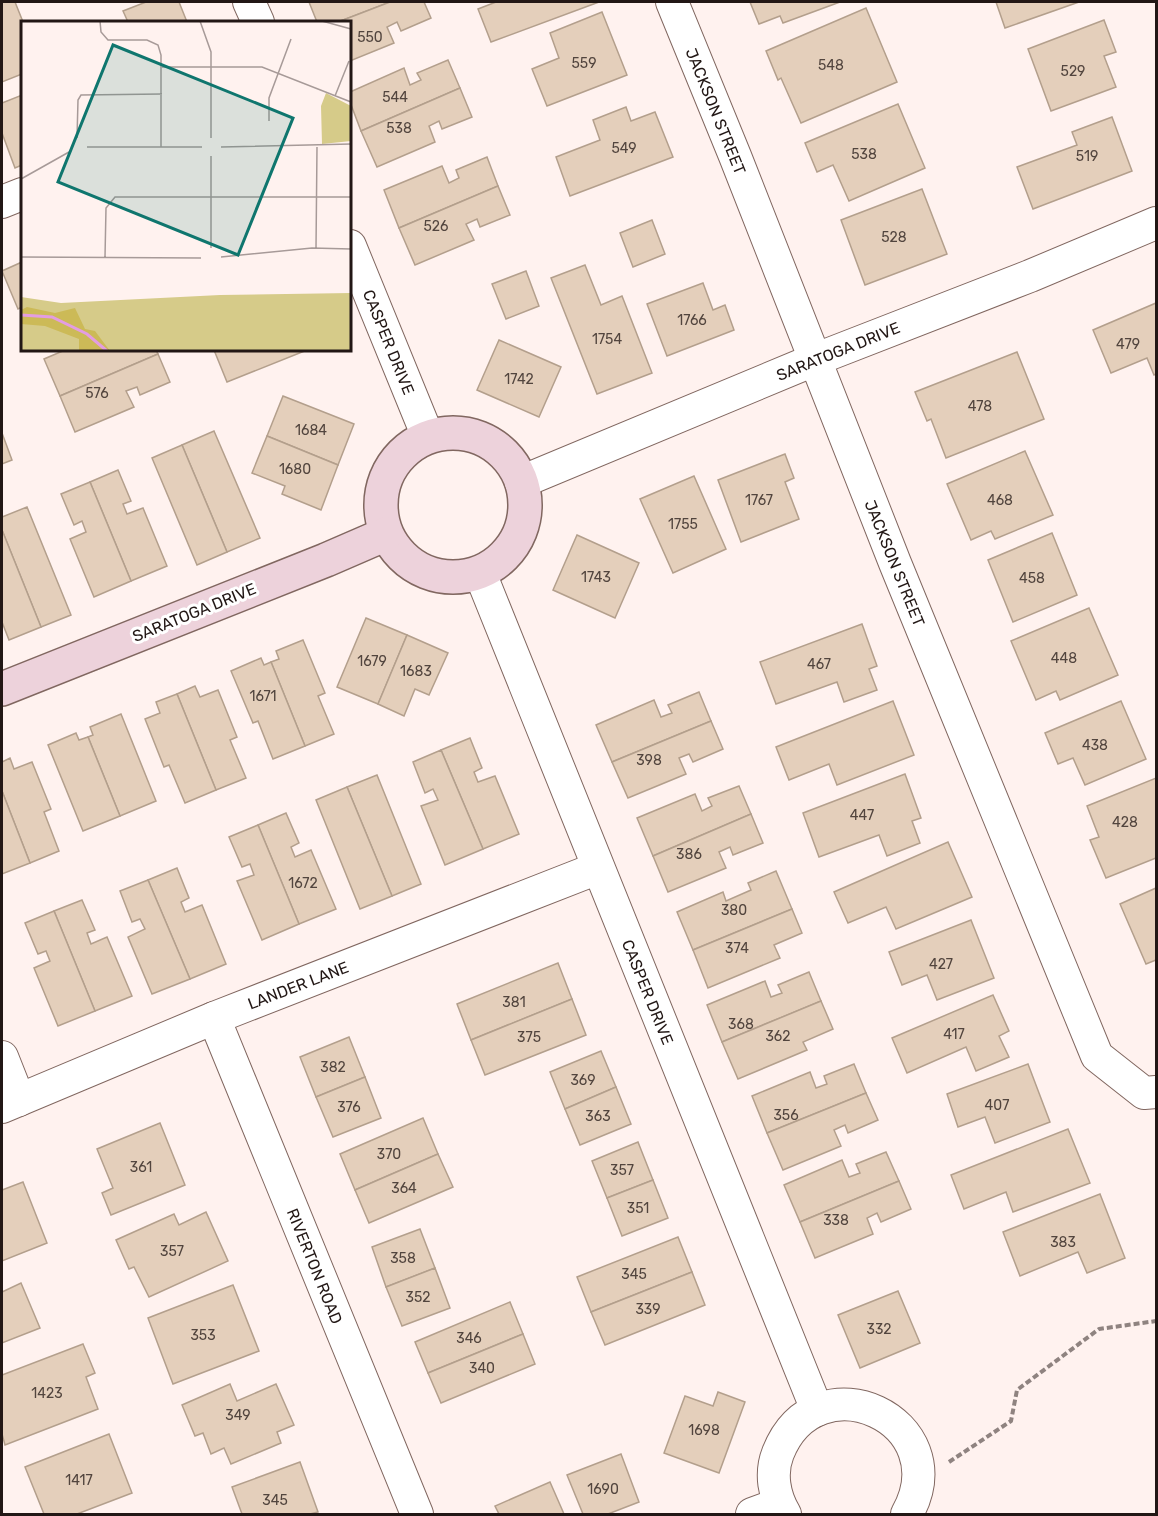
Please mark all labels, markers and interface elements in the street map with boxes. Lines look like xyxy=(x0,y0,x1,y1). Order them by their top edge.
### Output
inset map xyxy=(21,21,351,351)
house number: 550 xyxy=(357,29,383,46)
street label: JACKSON STREET xyxy=(682,45,750,177)
house number: 559 xyxy=(572,55,596,72)
house number: 548 xyxy=(818,57,844,74)
house number: 529 xyxy=(1061,63,1085,80)
house number: 544 xyxy=(382,89,408,106)
house number: 538 xyxy=(386,120,412,137)
house number: 549 xyxy=(611,140,637,157)
house number: 538 xyxy=(851,146,877,163)
house number: 519 xyxy=(1076,148,1098,165)
house number: 526 xyxy=(424,218,448,235)
house number: 528 xyxy=(881,229,907,246)
street label: CASPER DRIVE xyxy=(359,287,418,397)
house number: 1766 xyxy=(677,312,707,329)
street label: SARATOGA DRIVE xyxy=(774,318,903,385)
house number: 1754 xyxy=(592,331,622,348)
house number: 479 xyxy=(1116,336,1140,353)
house number: 1742 xyxy=(504,371,534,388)
house number: 576 xyxy=(85,385,109,402)
house number: 478 xyxy=(968,398,992,415)
house number: 1684 xyxy=(295,422,327,439)
house number: 1680 xyxy=(279,461,311,478)
house number: 1767 xyxy=(745,492,773,509)
house number: 468 xyxy=(987,492,1013,509)
street label: JACKSON STREET xyxy=(861,497,929,629)
house number: 1755 xyxy=(668,516,698,533)
house number: 1743 xyxy=(581,569,611,586)
house number: 458 xyxy=(1019,570,1045,587)
street label: SARATOGA DRIVE xyxy=(130,579,259,646)
house number: 448 xyxy=(1051,650,1077,667)
house number: 1679 xyxy=(357,653,387,670)
house number: 467 xyxy=(807,656,831,673)
house number: 1683 xyxy=(400,663,432,680)
house number: 1671 xyxy=(249,688,277,705)
house number: 438 xyxy=(1082,737,1108,754)
house number: 398 xyxy=(636,752,662,769)
house number: 447 xyxy=(850,807,874,824)
house number: 428 xyxy=(1112,814,1138,831)
house number: 386 xyxy=(676,846,702,863)
house number: 1672 xyxy=(288,875,318,892)
house number: 380 xyxy=(721,902,747,919)
street label: CASPER DRIVE xyxy=(618,937,677,1047)
house number: 374 xyxy=(725,940,749,957)
house number: 427 xyxy=(929,956,953,973)
street label: LANDER LANE xyxy=(245,958,351,1013)
house number: 381 xyxy=(502,994,526,1011)
house number: 368 xyxy=(728,1016,754,1033)
house number: 417 xyxy=(943,1026,965,1043)
house number: 362 xyxy=(765,1028,791,1045)
house number: 375 xyxy=(517,1029,541,1046)
house number: 382 xyxy=(320,1059,346,1076)
house number: 369 xyxy=(570,1072,596,1089)
house number: 407 xyxy=(985,1097,1009,1114)
house number: 376 xyxy=(337,1099,361,1116)
house number: 356 xyxy=(773,1107,799,1124)
house number: 363 xyxy=(585,1108,611,1125)
house number: 370 xyxy=(377,1146,401,1163)
house number: 361 xyxy=(130,1159,152,1176)
house number: 357 xyxy=(610,1162,634,1179)
house number: 364 xyxy=(391,1180,417,1197)
house number: 351 xyxy=(627,1200,649,1217)
street label: RIVERTON ROAD xyxy=(283,1206,346,1327)
house number: 338 xyxy=(823,1212,849,1229)
house number: 383 xyxy=(1050,1234,1076,1251)
house number: 357 xyxy=(160,1243,184,1260)
house number: 358 xyxy=(390,1250,416,1267)
house number: 345 xyxy=(621,1266,647,1283)
house number: 352 xyxy=(406,1289,430,1306)
house number: 339 xyxy=(635,1301,661,1318)
house number: 332 xyxy=(866,1321,892,1338)
house number: 353 xyxy=(190,1327,216,1344)
house number: 346 xyxy=(456,1330,482,1347)
house number: 340 xyxy=(469,1360,495,1377)
house number: 1423 xyxy=(31,1385,63,1402)
house number: 349 xyxy=(225,1407,251,1424)
house number: 1698 xyxy=(688,1422,720,1439)
house number: 1417 xyxy=(65,1472,93,1489)
house number: 1690 xyxy=(587,1481,619,1498)
house number: 345 xyxy=(262,1492,288,1509)

